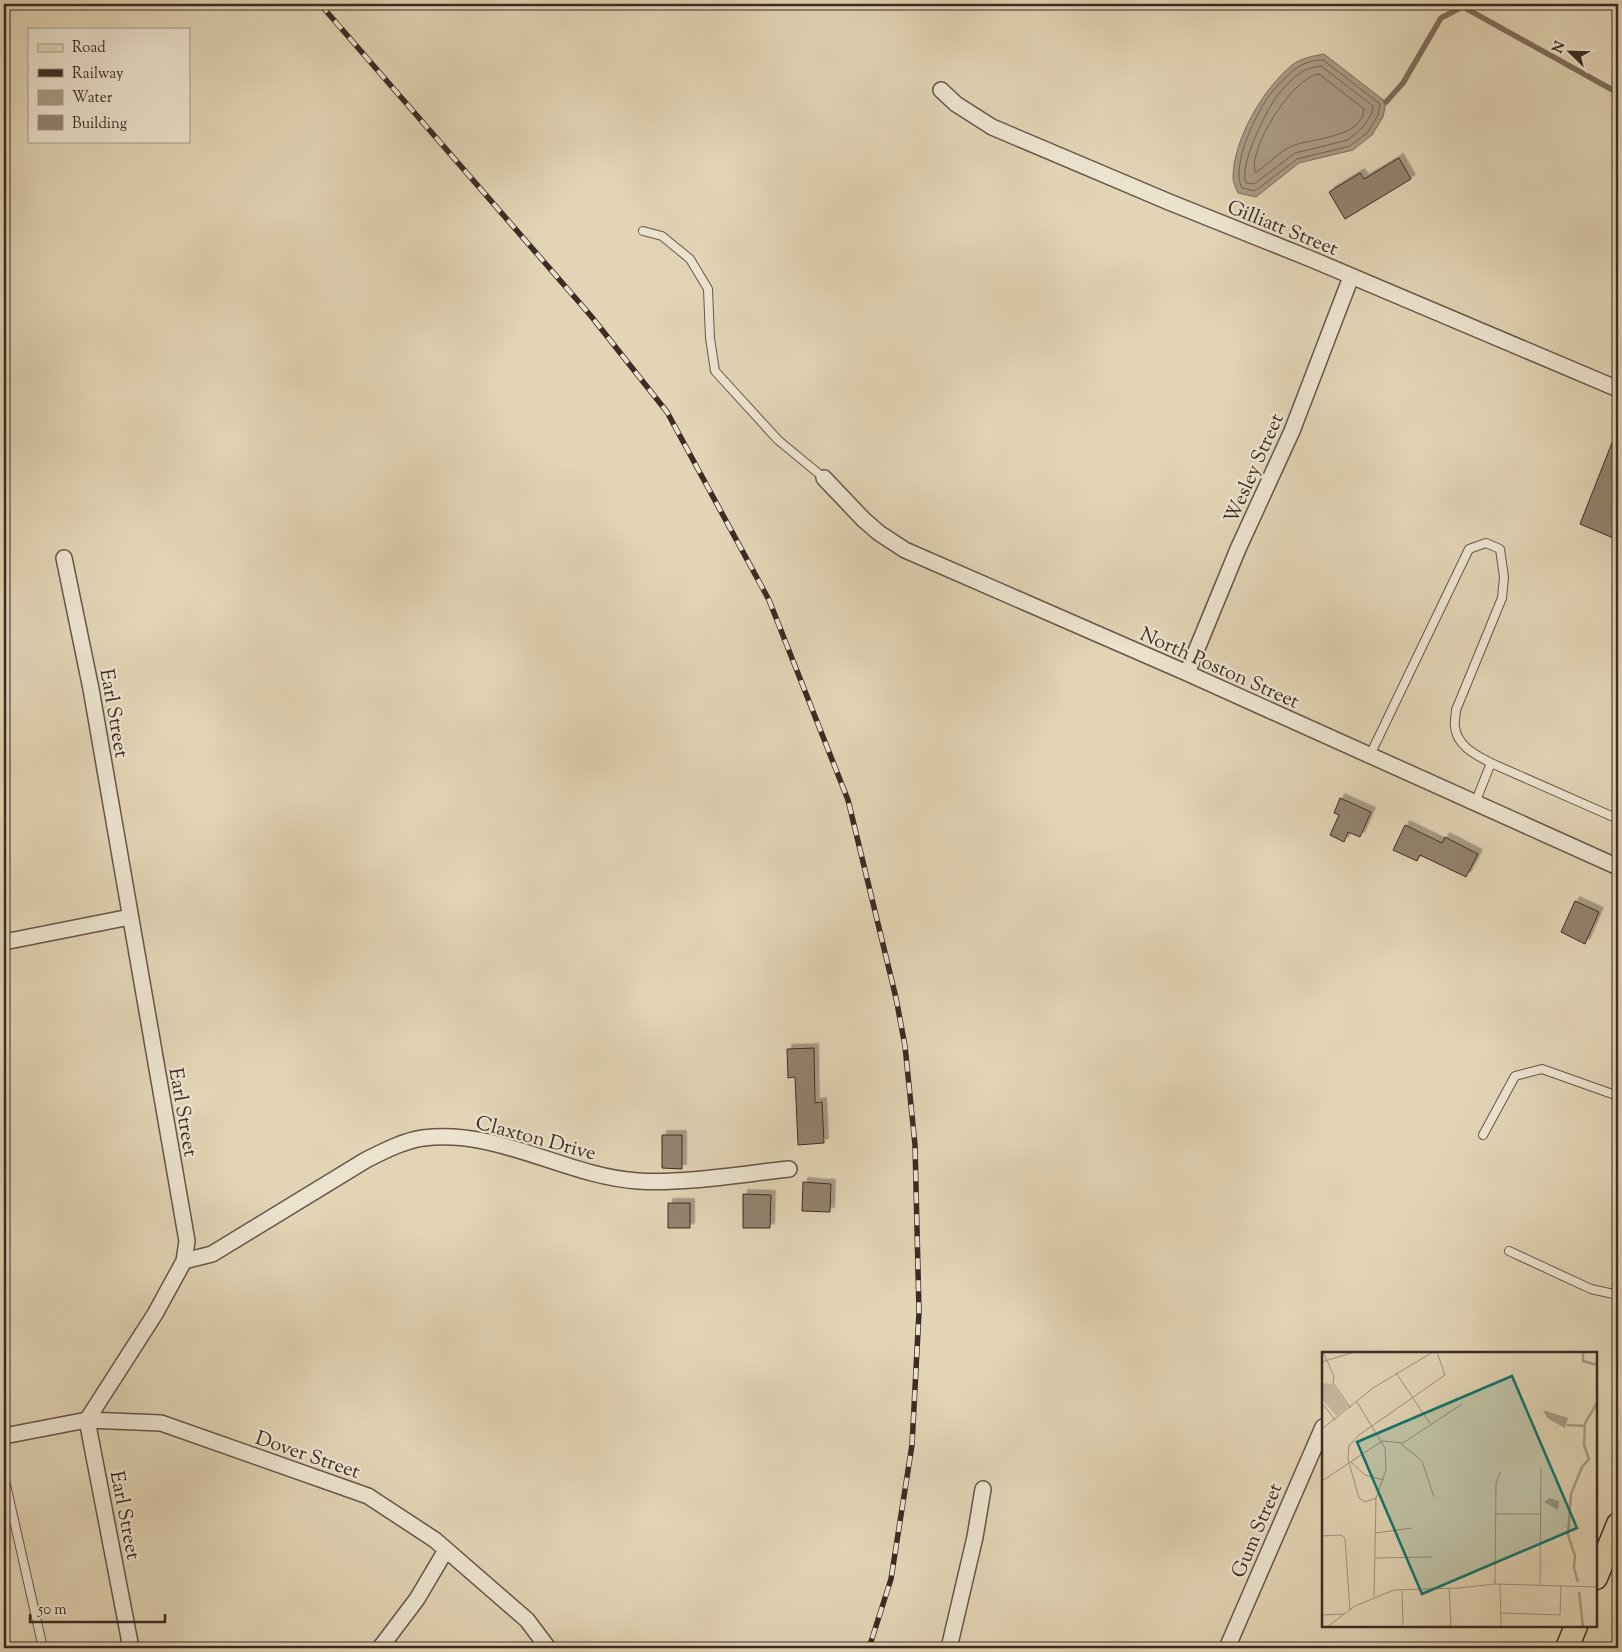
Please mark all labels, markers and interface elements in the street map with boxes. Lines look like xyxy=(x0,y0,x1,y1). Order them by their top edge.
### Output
legend xyxy=(28,28,190,142)
north arrow xyxy=(1544,28,1594,78)
text: Road xyxy=(72,38,106,59)
text: N xyxy=(1548,39,1571,57)
text: Railway xyxy=(72,64,124,85)
text: Water xyxy=(72,88,113,109)
text: Building xyxy=(72,114,127,135)
street label: Gilliatt Street xyxy=(1222,194,1342,265)
street label: Wesley Street xyxy=(1218,409,1293,529)
street label: North Poston Street xyxy=(1135,621,1303,718)
street label: Earl Street xyxy=(90,667,135,760)
street label: Earl Street xyxy=(159,1066,204,1159)
street label: Claxton Drive xyxy=(472,1109,599,1169)
inset map xyxy=(1322,1352,1597,1627)
street label: Dover Street xyxy=(251,1425,363,1488)
street label: Earl Street xyxy=(101,1469,146,1563)
street label: Gum Street xyxy=(1225,1479,1291,1583)
scale bar xyxy=(30,1592,165,1624)
text: 50 m xyxy=(37,1600,67,1621)

